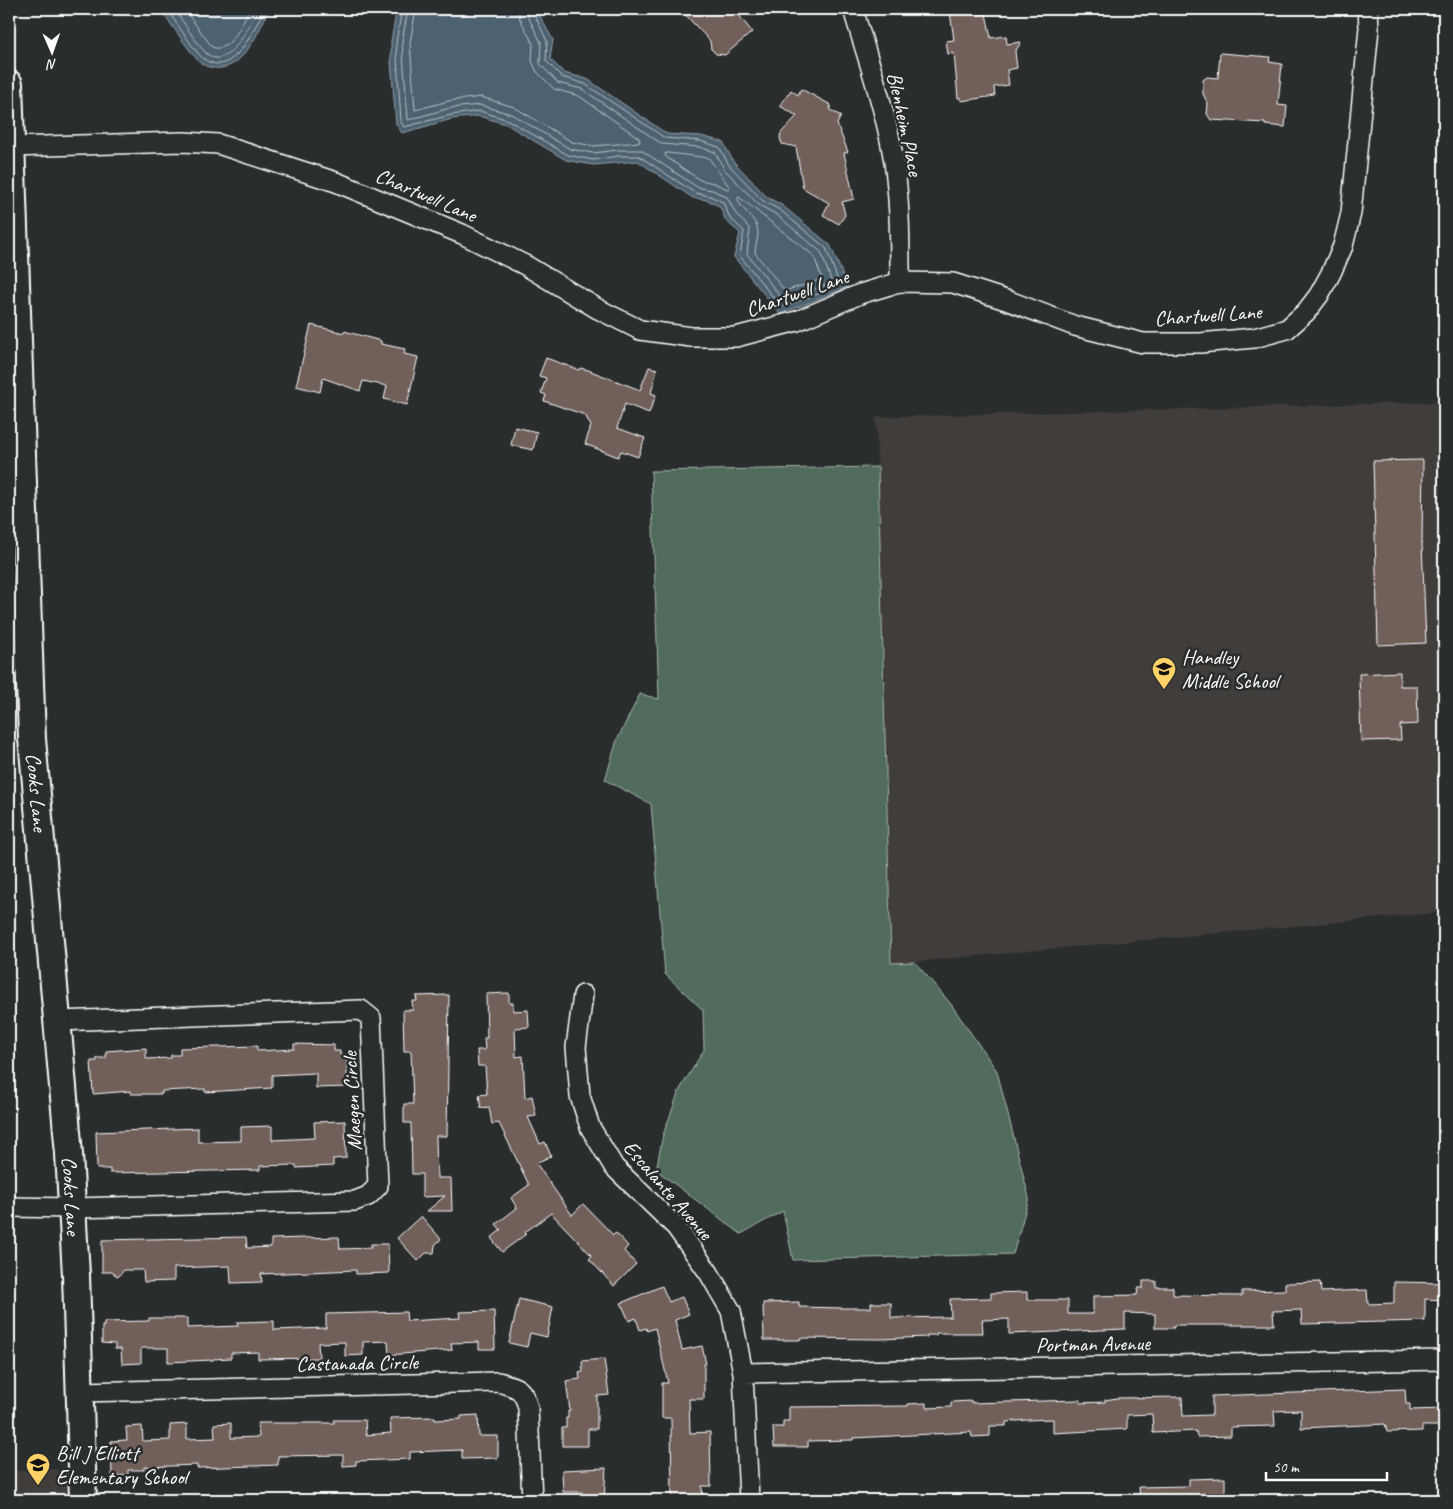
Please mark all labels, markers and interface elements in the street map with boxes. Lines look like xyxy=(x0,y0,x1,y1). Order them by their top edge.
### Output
north arrow xyxy=(28,28,78,78)
text: N xyxy=(45,56,57,73)
street label: Blenheim Place xyxy=(881,70,929,179)
street label: Chartwell Lane xyxy=(372,162,482,229)
street label: Chartwell Lane xyxy=(742,263,854,323)
street label: Chartwell Lane xyxy=(1154,298,1264,332)
place label: Handley Middle School xyxy=(1182,644,1282,694)
school or university icon: Handley Middle School xyxy=(1151,656,1177,690)
street label: Cooks Lane xyxy=(20,752,53,835)
street label: Maegen Circle xyxy=(336,1050,368,1151)
street label: Escalante Avenue xyxy=(618,1135,719,1246)
street label: Cooks Lane xyxy=(56,1156,87,1238)
street label: Portman Avenue xyxy=(1036,1330,1151,1358)
street label: Castanada Circle xyxy=(296,1349,419,1377)
place label: Bill J Elliott Elementary School xyxy=(56,1440,191,1490)
scale bar xyxy=(1266,1449,1387,1481)
school or university icon: Bill J Elliott Elementary School xyxy=(25,1452,51,1486)
text: 50 m xyxy=(1273,1458,1300,1477)

